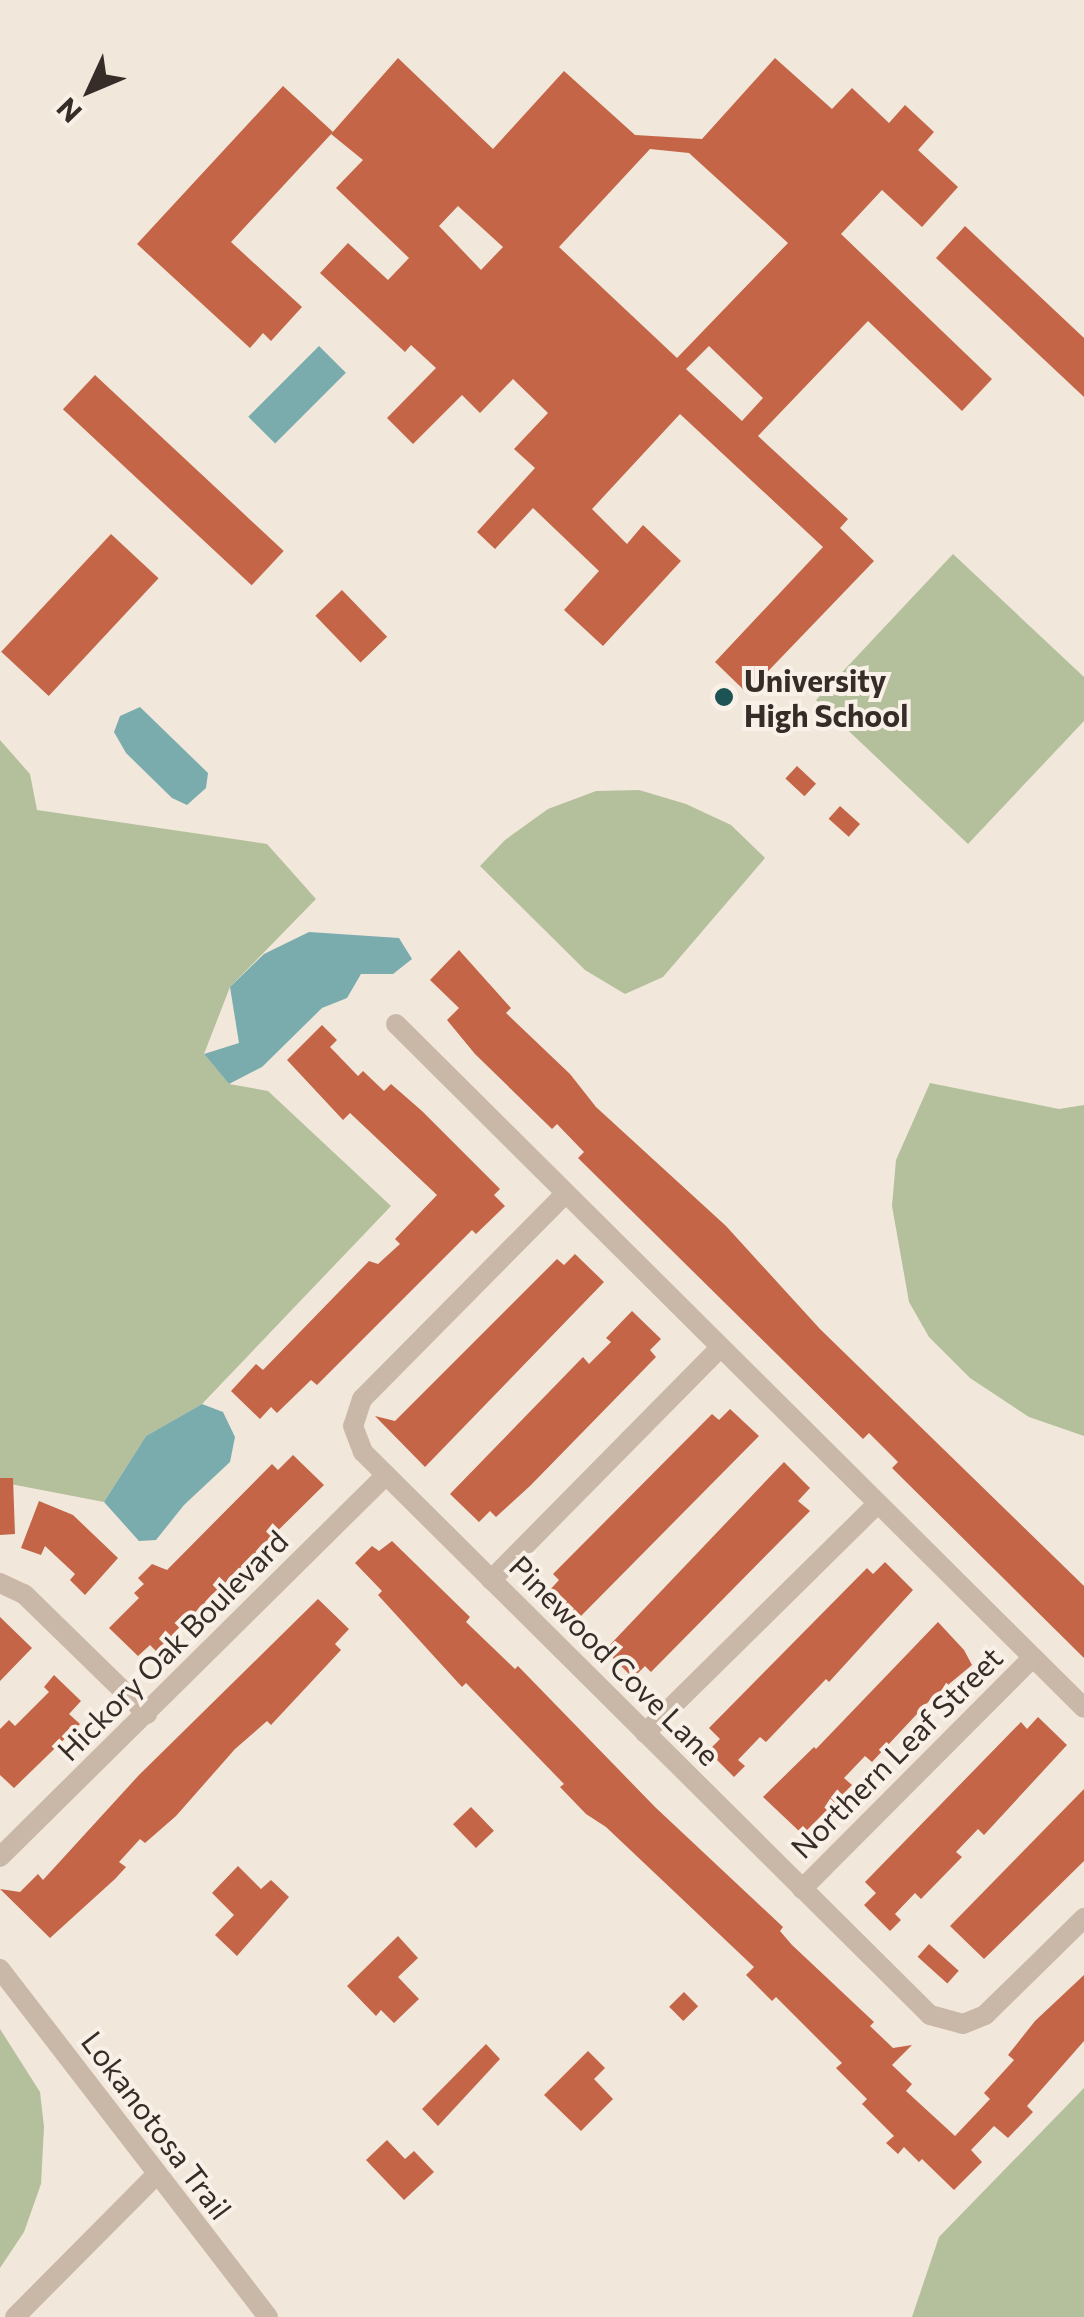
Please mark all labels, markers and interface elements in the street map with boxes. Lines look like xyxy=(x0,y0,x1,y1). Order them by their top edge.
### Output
north arrow xyxy=(40,40,140,140)
text: N xyxy=(49,91,88,130)
place label: University High School xyxy=(744,662,908,732)
marker: University High School xyxy=(713,686,735,708)
street label: Hickory Oak Boulevard xyxy=(49,1522,295,1768)
street label: Pinewood Cove Lane xyxy=(503,1548,727,1772)
street label: Northern Leaf Street xyxy=(783,1639,1009,1865)
street label: Lokanotosa Trail xyxy=(75,2024,239,2226)

